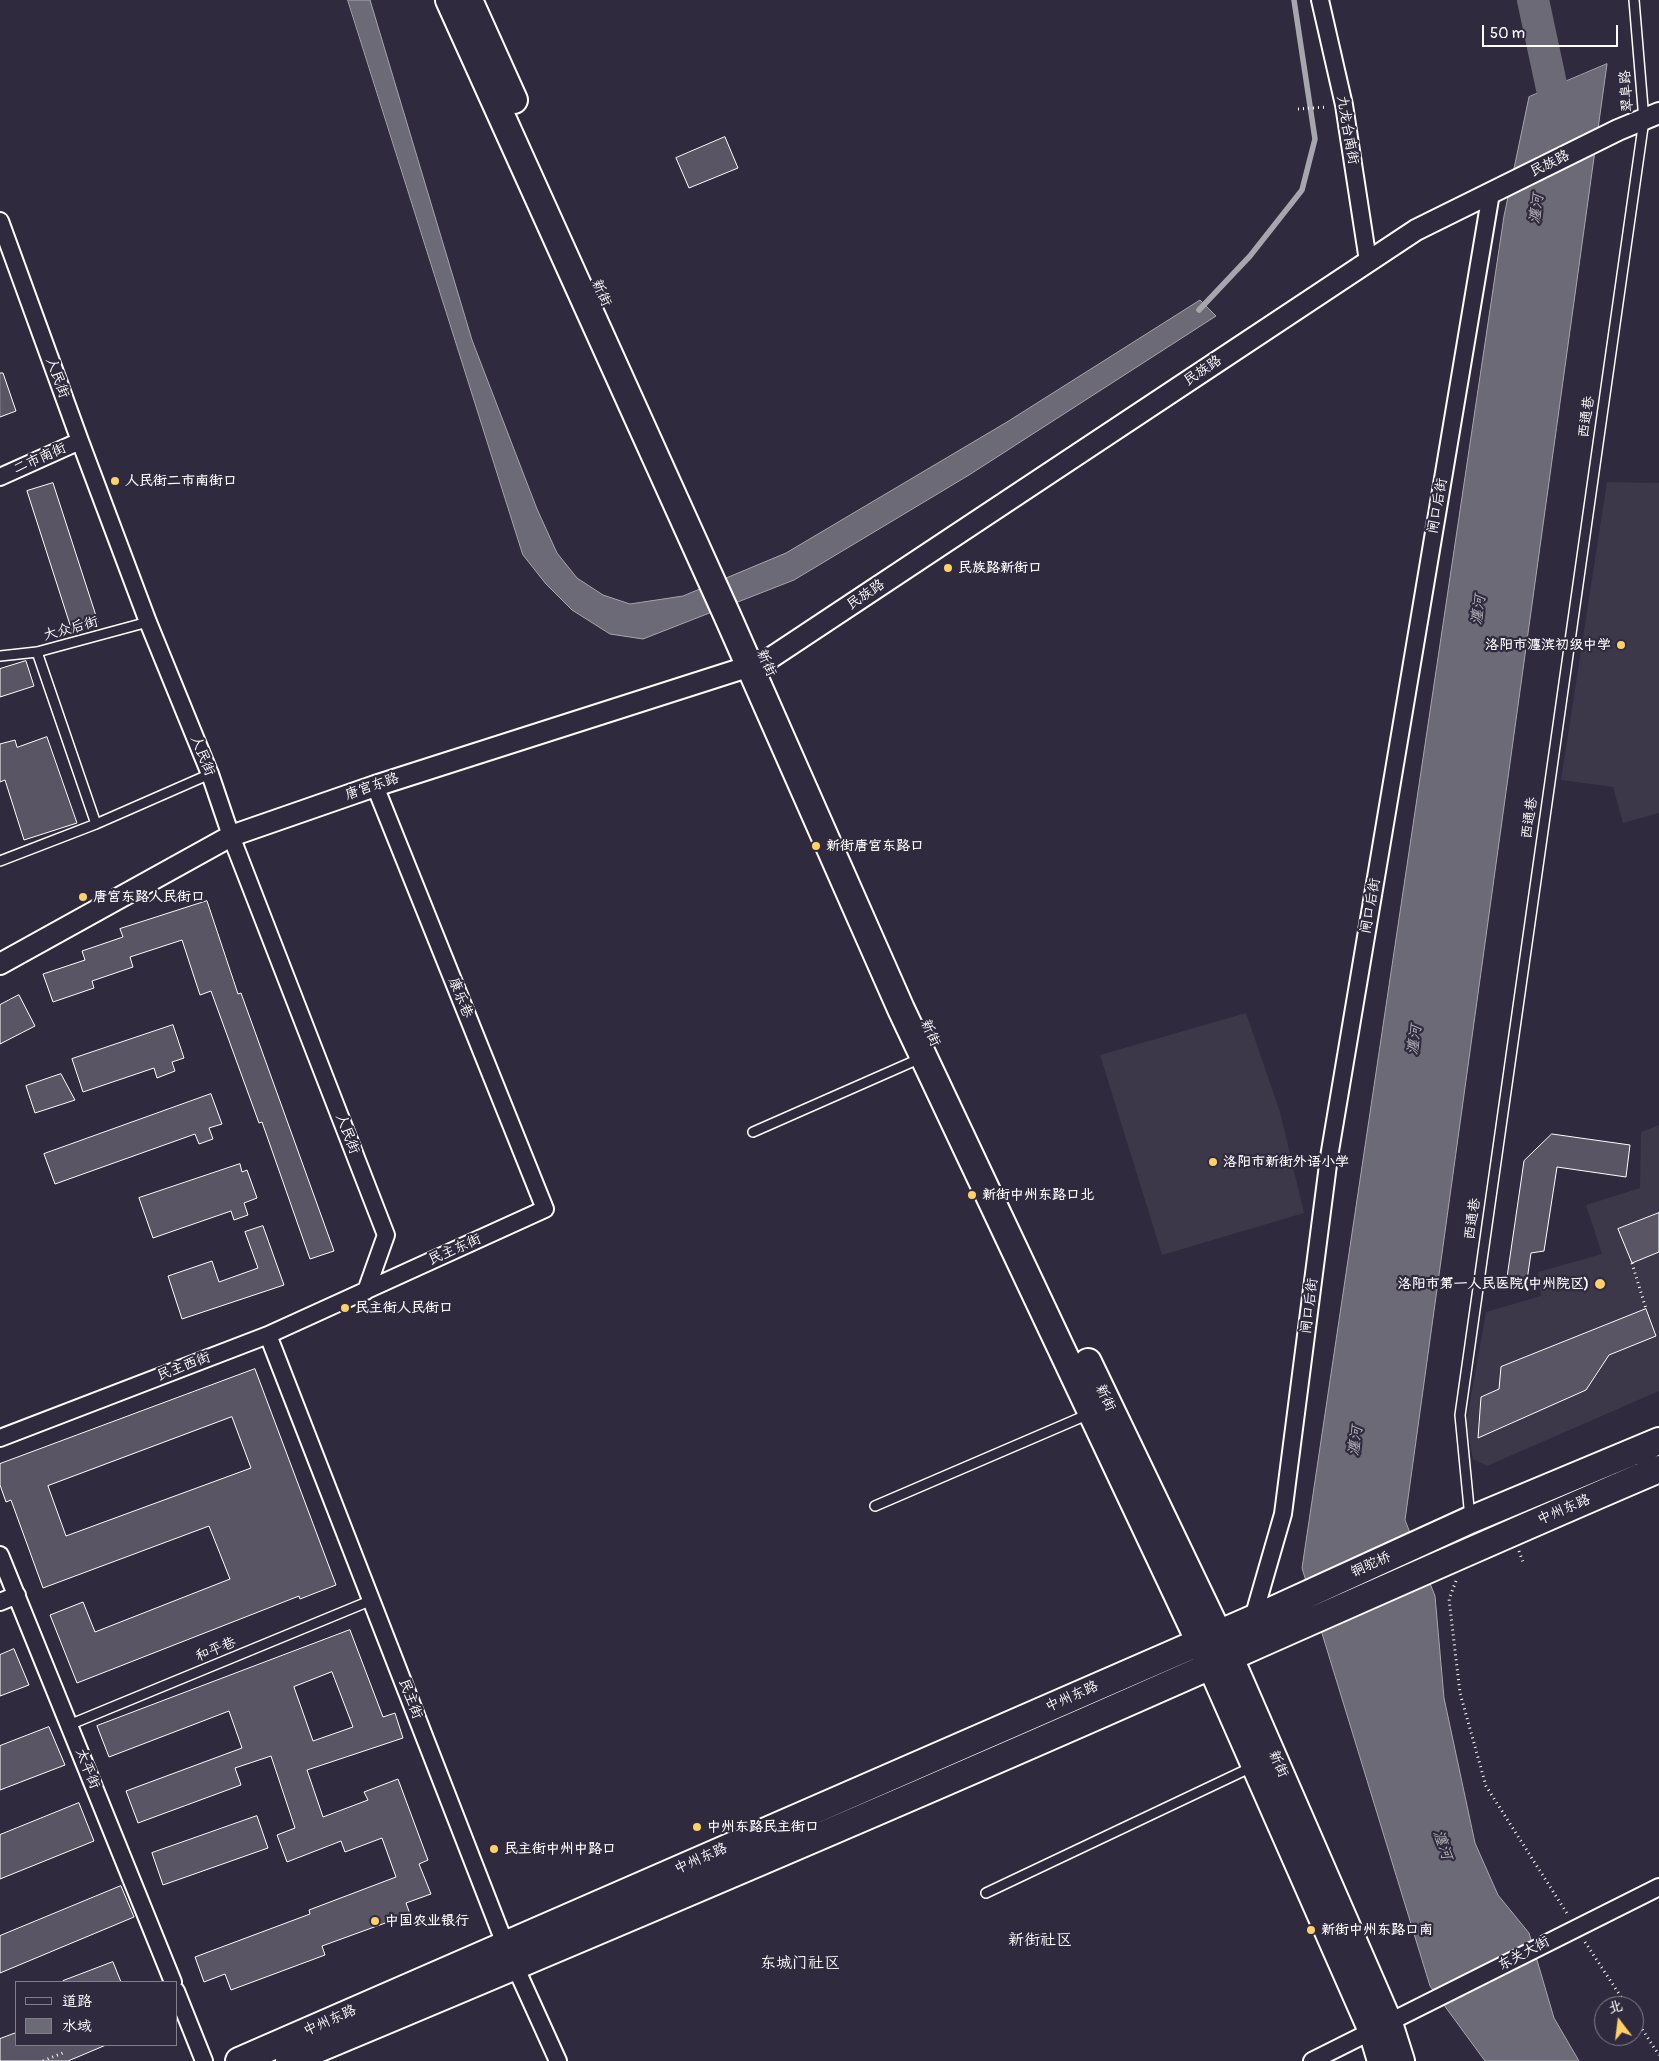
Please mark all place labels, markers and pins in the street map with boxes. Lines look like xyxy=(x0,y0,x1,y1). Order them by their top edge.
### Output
place label: 人民街二市南街口 xyxy=(125,473,237,489)
marker: 人民街二市南街口 xyxy=(109,475,121,487)
place label: 民族路新街口 xyxy=(958,560,1042,576)
marker: 民族路新街口 xyxy=(942,562,954,574)
place label: 洛阳市瀍滨初级中学 xyxy=(1485,637,1611,653)
marker: 洛阳市瀍滨初级中学 xyxy=(1615,639,1627,651)
place label: 新街唐宫东路口 xyxy=(826,838,924,854)
marker: 新街唐宫东路口 xyxy=(810,840,822,852)
place label: 唐宫东路人民街口 xyxy=(93,889,205,905)
marker: 唐宫东路人民街口 xyxy=(77,891,89,903)
place label: 洛阳市新街外语小学 xyxy=(1223,1154,1349,1170)
marker: 洛阳市新街外语小学 xyxy=(1207,1156,1219,1168)
place label: 新街中州东路口北 xyxy=(982,1187,1094,1203)
marker: 新街中州东路口北 xyxy=(966,1189,978,1201)
place label: 洛阳市第一人民医院(中州院区) xyxy=(1398,1276,1589,1292)
marker: 洛阳市第一人民医院(中州院区) xyxy=(1593,1277,1607,1291)
place label: 民主街人民街口 xyxy=(355,1300,453,1316)
marker: 民主街人民街口 xyxy=(339,1302,351,1314)
place label: 中州东路民主街口 xyxy=(707,1819,819,1835)
marker: 中州东路民主街口 xyxy=(691,1821,703,1833)
place label: 民主街中州中路口 xyxy=(504,1841,616,1857)
marker: 民主街中州中路口 xyxy=(488,1843,500,1855)
place label: 中国农业银行 xyxy=(385,1913,469,1929)
marker: 中国农业银行 xyxy=(369,1915,381,1927)
place label: 新街中州东路口南 xyxy=(1321,1922,1433,1938)
marker: 新街中州东路口南 xyxy=(1305,1924,1317,1936)

